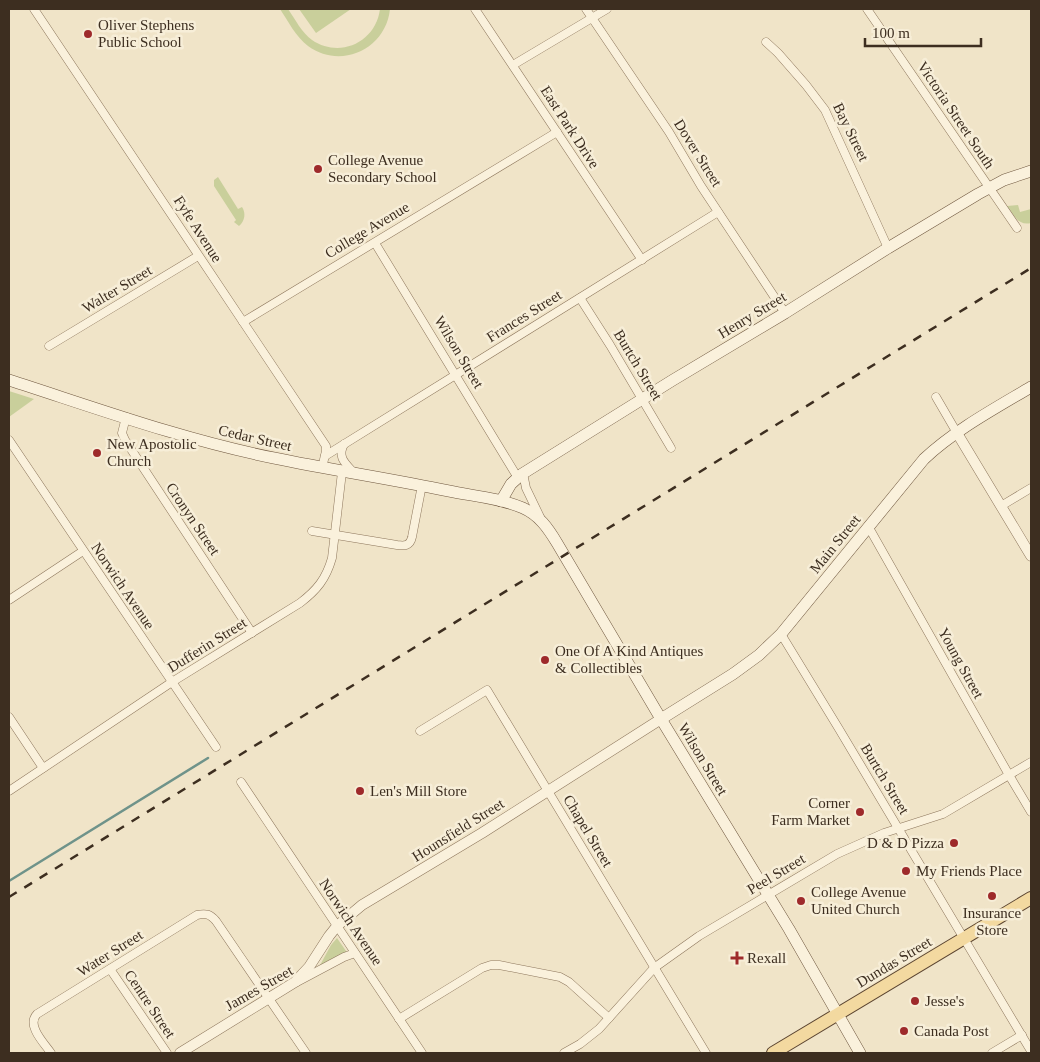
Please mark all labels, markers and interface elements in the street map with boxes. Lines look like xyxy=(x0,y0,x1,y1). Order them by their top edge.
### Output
scale bar xyxy=(865,15,981,47)
place label: Oliver Stephens Public School xyxy=(98,17,194,50)
text: 100 m xyxy=(872,25,910,41)
marker: Oliver Stephens Public School xyxy=(82,28,94,40)
street label: Victoria Street South xyxy=(914,58,998,172)
street label: East Park Drive xyxy=(537,83,603,171)
street label: Bay Street xyxy=(830,100,872,165)
street label: Dover Street xyxy=(671,116,725,190)
place label: College Avenue Secondary School xyxy=(328,152,437,185)
marker: College Avenue Secondary School xyxy=(312,163,324,175)
street label: Fyfe Avenue xyxy=(171,193,226,265)
street label: College Avenue xyxy=(322,198,412,261)
street label: Walter Street xyxy=(79,262,155,316)
street label: Frances Street xyxy=(484,286,565,345)
street label: Henry Street xyxy=(715,288,789,341)
street label: Wilson Street xyxy=(431,313,487,392)
street label: Burtch Street xyxy=(611,327,666,404)
street label: Cedar Street xyxy=(217,422,294,454)
place label: New Apostolic Church xyxy=(107,436,197,469)
marker: New Apostolic Church xyxy=(91,447,103,459)
street label: Cronyn Street xyxy=(163,480,224,559)
street label: Main Street xyxy=(807,511,864,576)
street label: Norwich Avenue xyxy=(88,540,158,633)
street label: Dufferin Street xyxy=(165,614,250,676)
street label: Young Street xyxy=(935,625,987,702)
place label: One Of A Kind Antiques & Collectibles xyxy=(555,643,703,676)
marker: One Of A Kind Antiques & Collectibles xyxy=(539,654,551,666)
street label: Wilson Street xyxy=(675,720,731,799)
street label: Burtch Street xyxy=(858,741,913,818)
place label: Len's Mill Store xyxy=(370,783,467,799)
marker: Len's Mill Store xyxy=(354,785,366,797)
street label: Chapel Street xyxy=(560,792,616,871)
street label: Hounsfield Street xyxy=(409,795,508,865)
place label: Corner Farm Market xyxy=(771,795,851,828)
marker: Corner Farm Market xyxy=(854,806,866,818)
place label: D & D Pizza xyxy=(867,835,944,851)
marker: D & D Pizza xyxy=(948,837,960,849)
street label: Peel Street xyxy=(744,850,808,897)
place label: My Friends Place xyxy=(916,863,1022,879)
marker: My Friends Place xyxy=(900,865,912,877)
street label: Norwich Avenue xyxy=(316,876,386,969)
place label: College Avenue United Church xyxy=(811,884,906,917)
marker: Insurance Store xyxy=(986,890,998,902)
marker: College Avenue United Church xyxy=(795,895,807,907)
place label: Insurance Store xyxy=(963,905,1021,938)
street label: Water Street xyxy=(74,926,146,979)
street label: Dundas Street xyxy=(854,933,935,991)
place label: Rexall xyxy=(747,950,786,966)
marker: Rexall xyxy=(731,952,743,964)
street label: James Street xyxy=(222,962,296,1014)
street label: Centre Street xyxy=(121,967,179,1042)
place label: Jesse's xyxy=(925,993,965,1009)
marker: Jesse's xyxy=(909,995,921,1007)
place label: Canada Post xyxy=(914,1023,989,1039)
marker: Canada Post xyxy=(898,1025,910,1037)

